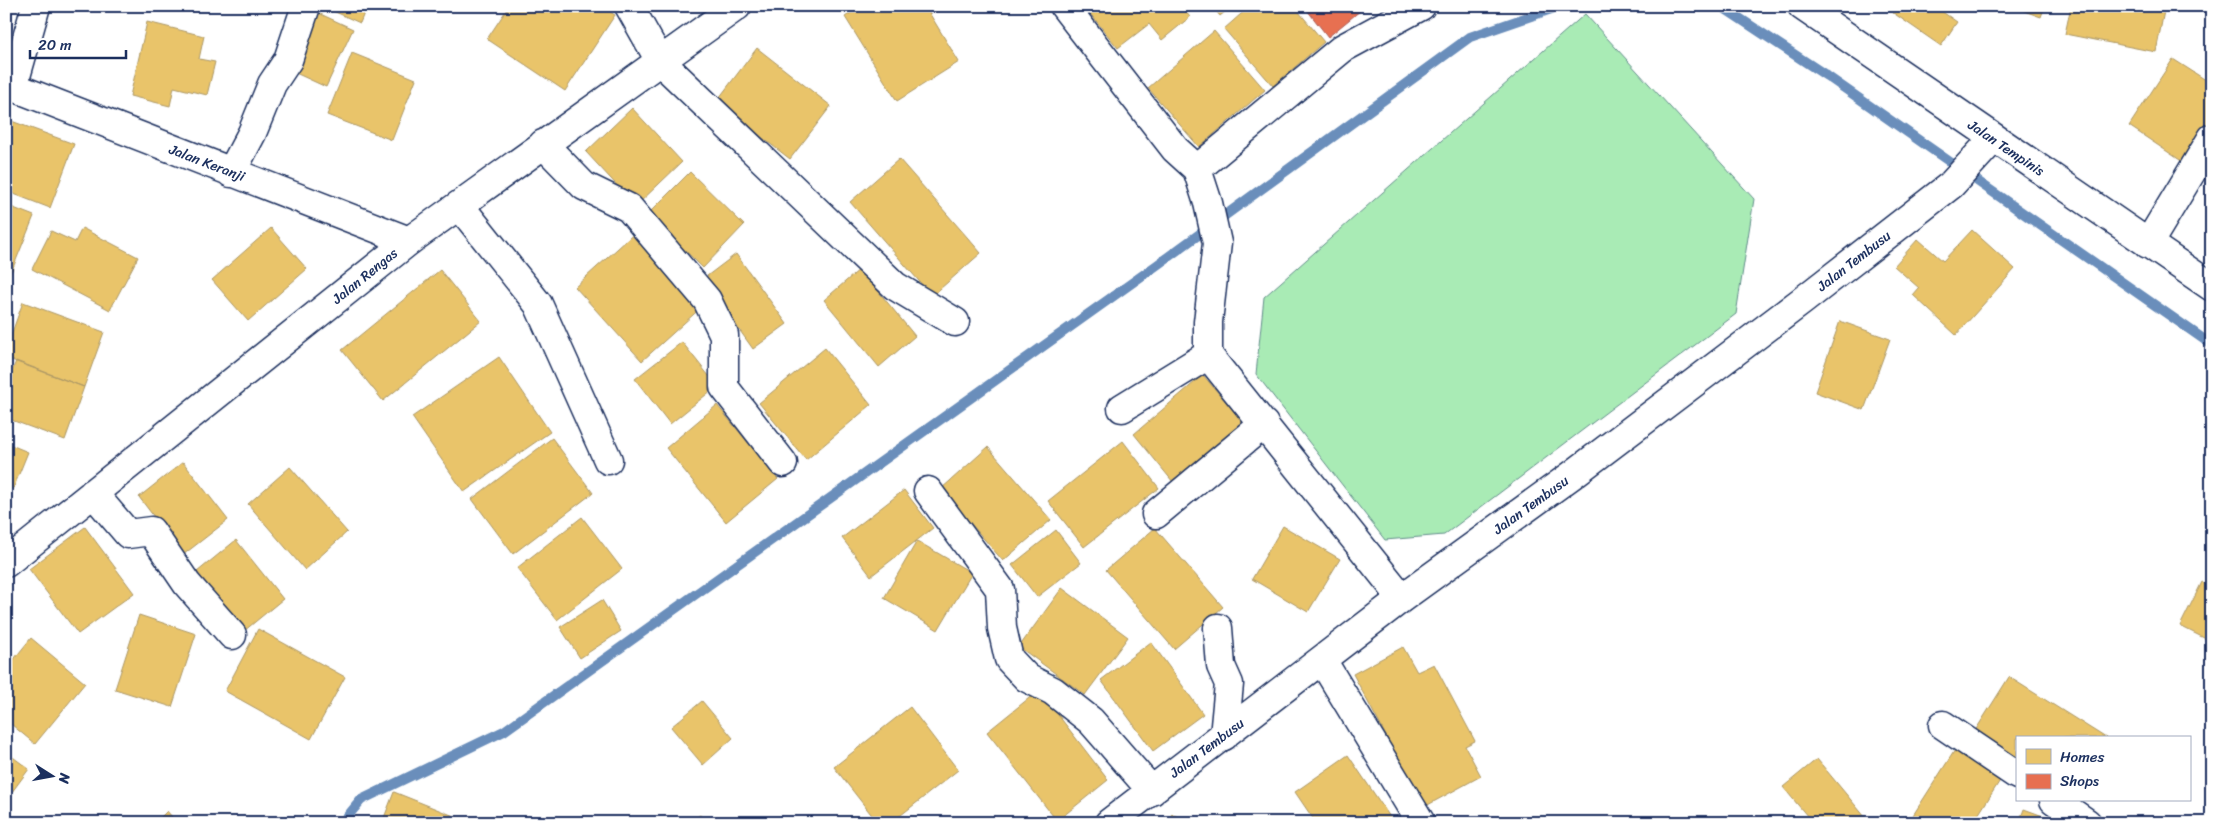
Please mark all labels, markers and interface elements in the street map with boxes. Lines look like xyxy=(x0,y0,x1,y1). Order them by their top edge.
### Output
scale bar xyxy=(30,28,126,60)
text: 20 m xyxy=(38,32,72,58)
street label: Jalan Tempinis xyxy=(1962,113,2050,183)
street label: Jalan Keranji xyxy=(164,137,250,189)
street label: Jalan Tembusu xyxy=(1811,224,1897,299)
street label: Jalan Rengas xyxy=(326,241,404,311)
street label: Jalan Tembusu xyxy=(1487,469,1575,542)
street label: Jalan Tembusu xyxy=(1163,711,1250,785)
legend xyxy=(2016,736,2190,802)
text: Homes xyxy=(2060,744,2104,770)
north arrow xyxy=(28,752,78,802)
text: Shops xyxy=(2060,768,2100,794)
text: N xyxy=(51,770,78,786)

